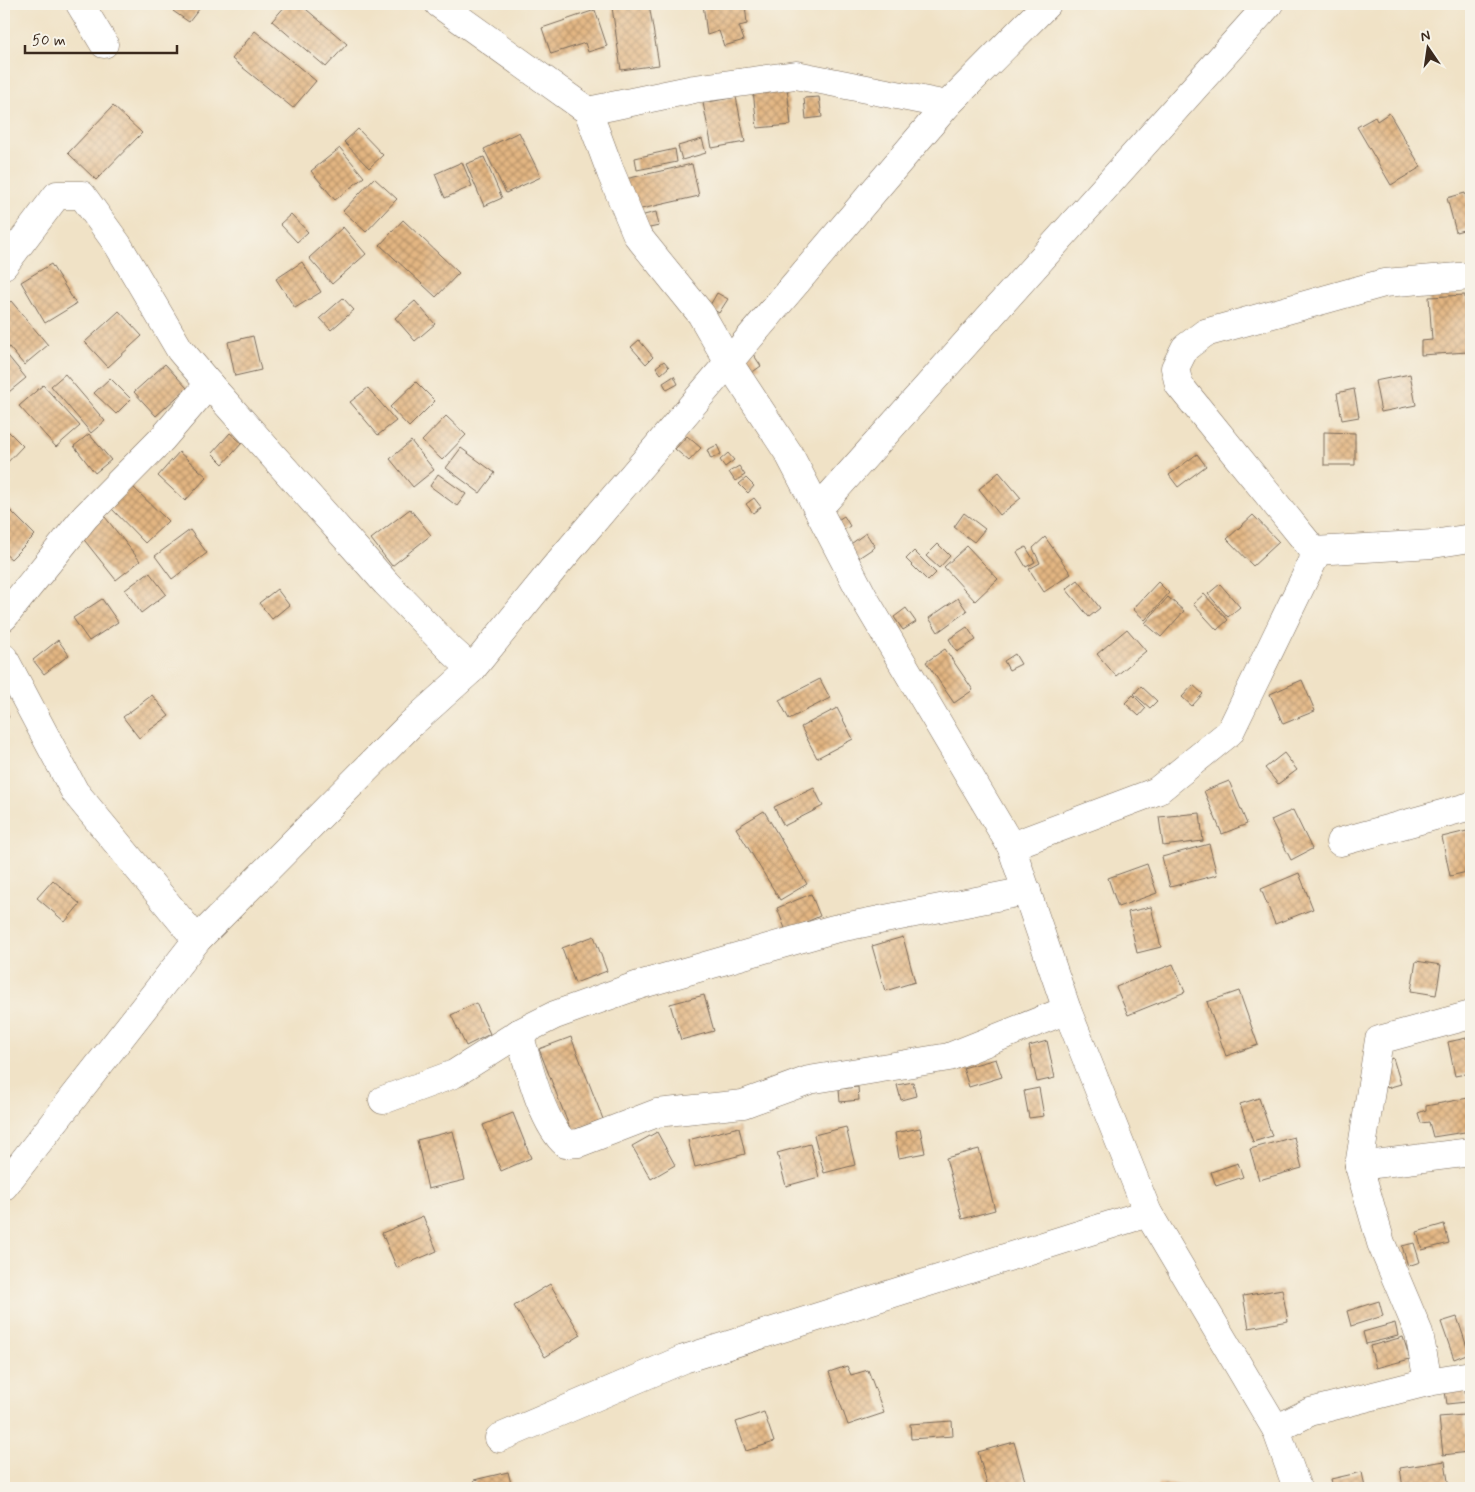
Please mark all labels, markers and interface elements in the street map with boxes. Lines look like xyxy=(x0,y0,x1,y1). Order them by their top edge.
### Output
scale bar xyxy=(25,22,178,54)
north arrow xyxy=(1402,22,1452,72)
text: N xyxy=(1419,26,1432,46)
text: 50 m xyxy=(32,31,66,51)

